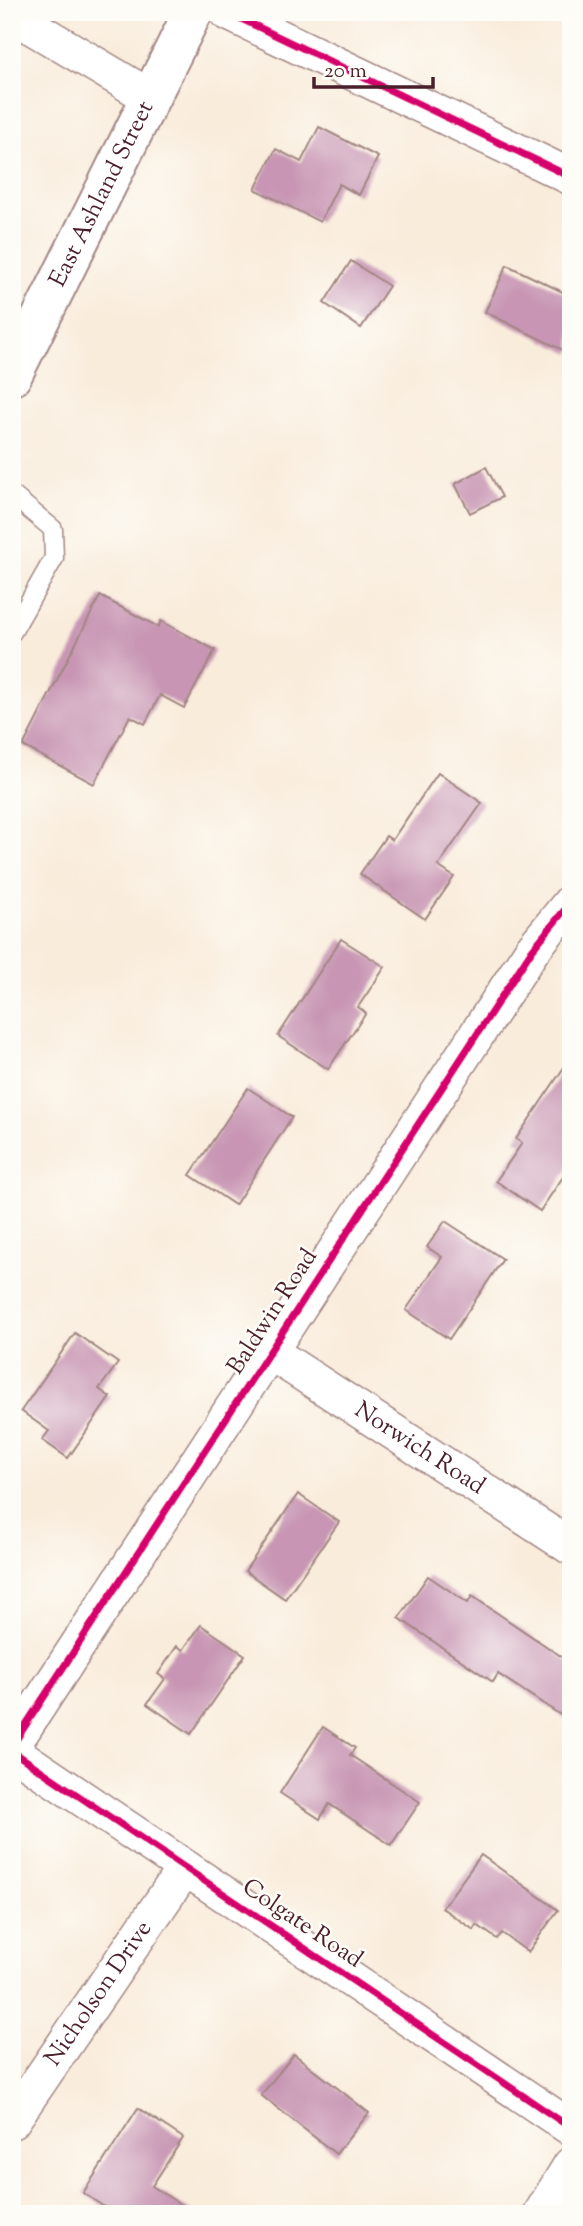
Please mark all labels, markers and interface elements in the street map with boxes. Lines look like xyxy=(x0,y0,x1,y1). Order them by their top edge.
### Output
scale bar xyxy=(314,46,433,90)
text: 20 m xyxy=(324,57,367,87)
street label: East Ashland Street xyxy=(42,95,163,293)
street label: Baldwin Road xyxy=(220,1242,327,1382)
street label: Norwich Road xyxy=(347,1394,492,1504)
street label: Colgate Road xyxy=(235,1871,370,1977)
street label: Nicholson Drive xyxy=(37,1914,161,2074)

